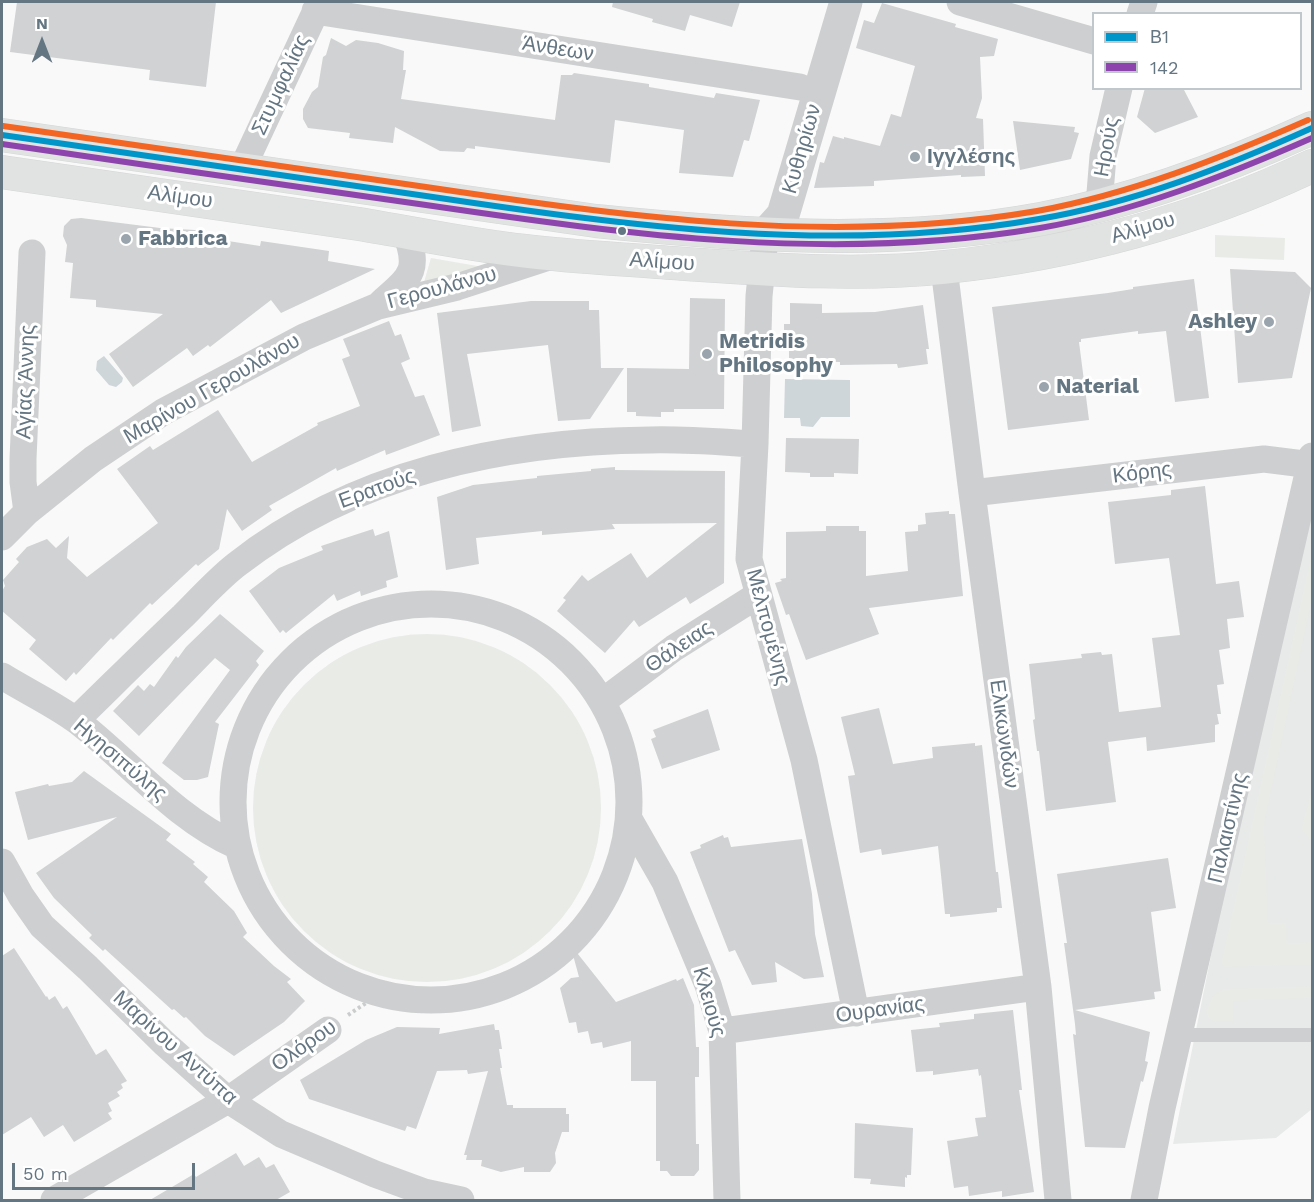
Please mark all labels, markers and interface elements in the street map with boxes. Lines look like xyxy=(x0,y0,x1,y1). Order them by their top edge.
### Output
north arrow xyxy=(12,12,72,72)
legend xyxy=(1092,12,1302,90)
text: N xyxy=(36,14,48,33)
text: Β1 xyxy=(1150,26,1169,47)
street label: Στυμφαλίας xyxy=(247,31,315,139)
street label: Άνθεων xyxy=(520,31,596,67)
text: 142 xyxy=(1150,57,1179,78)
street label: Κυθηρίων xyxy=(777,101,827,197)
street label: Ηρούς xyxy=(1089,115,1125,179)
place label: Ιγγλέσης xyxy=(927,144,1015,170)
marker: Ιγγλέσης xyxy=(908,150,922,164)
street label: Αλίμου xyxy=(146,180,214,214)
street label: Αλίμου xyxy=(1108,207,1178,249)
unlabelled marker xyxy=(616,225,628,237)
place label: Fabbrica xyxy=(138,226,228,252)
marker: Fabbrica xyxy=(119,232,133,246)
street label: Αλίμου xyxy=(629,247,695,277)
street label: Γερουλάνου xyxy=(385,261,499,315)
place label: Ashley xyxy=(1188,309,1257,335)
marker: Ashley xyxy=(1262,315,1276,329)
street label: Αγίας Άννης xyxy=(11,324,41,440)
street label: Μαρίνου Γερουλάνου xyxy=(119,328,305,450)
place label: Metridis Philosophy xyxy=(719,329,833,379)
marker: Metridis Philosophy xyxy=(700,347,714,361)
place label: Naterial xyxy=(1056,374,1139,400)
marker: Naterial xyxy=(1037,380,1051,394)
street label: Κόρης xyxy=(1111,457,1173,489)
street label: Ερατούς xyxy=(335,464,419,514)
street label: Μελπομένης xyxy=(740,566,796,688)
street label: Θάλειας xyxy=(641,616,717,678)
street label: Ελικωνιδών xyxy=(984,678,1024,790)
street label: Ηγησιπύλης xyxy=(68,714,172,806)
street label: Παλαιστίνης xyxy=(1203,770,1253,886)
street label: Κλειούς xyxy=(687,964,731,1040)
street label: Μαρίνου Αντύπα xyxy=(108,986,242,1110)
street label: Ουρανίας xyxy=(834,991,926,1029)
street label: Ολόρου xyxy=(267,1015,341,1077)
scale bar xyxy=(15,1151,198,1189)
text: 50 m xyxy=(23,1163,68,1184)

